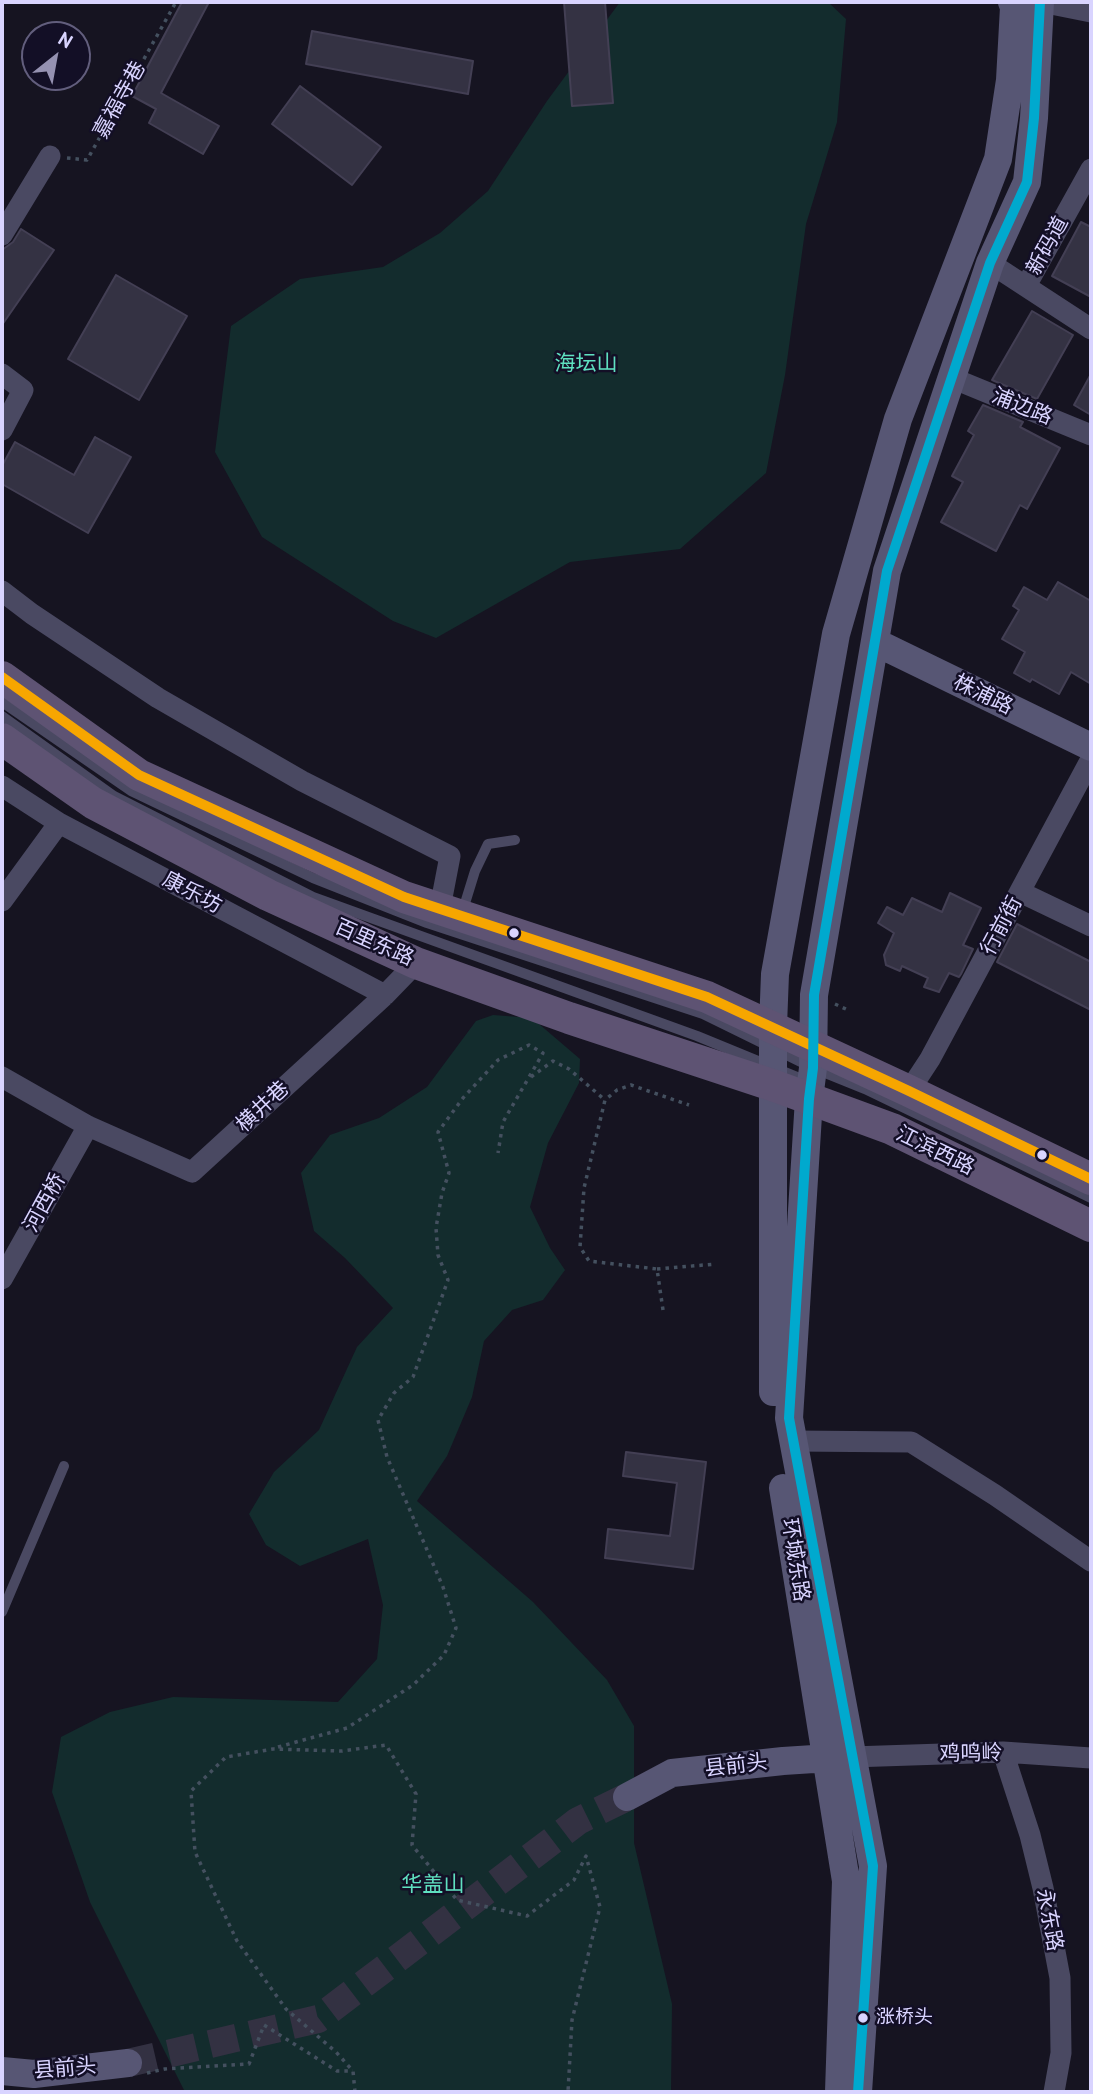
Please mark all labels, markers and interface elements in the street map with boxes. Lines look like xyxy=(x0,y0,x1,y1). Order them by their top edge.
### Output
north arrow xyxy=(21,21,91,91)
text: N xyxy=(54,26,77,53)
street label: 嘉福寺巷 xyxy=(89,57,151,143)
street label: 新码道 xyxy=(1022,212,1074,280)
park label: 海坛山 xyxy=(555,351,617,377)
street label: 浦边路 xyxy=(988,384,1056,430)
street label: 株浦路 xyxy=(949,670,1017,720)
street label: 康乐坊 xyxy=(158,867,226,919)
street label: 行前街 xyxy=(976,892,1028,960)
street label: 百里东路 xyxy=(331,914,417,972)
unlabelled marker xyxy=(507,926,521,940)
street label: 横井巷 xyxy=(231,1076,295,1138)
street label: 江滨西路 xyxy=(892,1121,978,1181)
unlabelled marker xyxy=(1035,1148,1049,1162)
street label: 河西桥 xyxy=(19,1169,71,1237)
street label: 环城东路 xyxy=(776,1517,814,1603)
street label: 鸡鸣岭 xyxy=(939,1741,1003,1767)
street label: 县前头 xyxy=(703,1750,769,1782)
park label: 华盖山 xyxy=(402,1872,464,1898)
street label: 永东路 xyxy=(1031,1887,1067,1953)
place label: 涨桥头 xyxy=(876,2007,933,2029)
marker: 涨桥头 xyxy=(856,2011,870,2025)
street label: 县前头 xyxy=(33,2054,97,2084)

